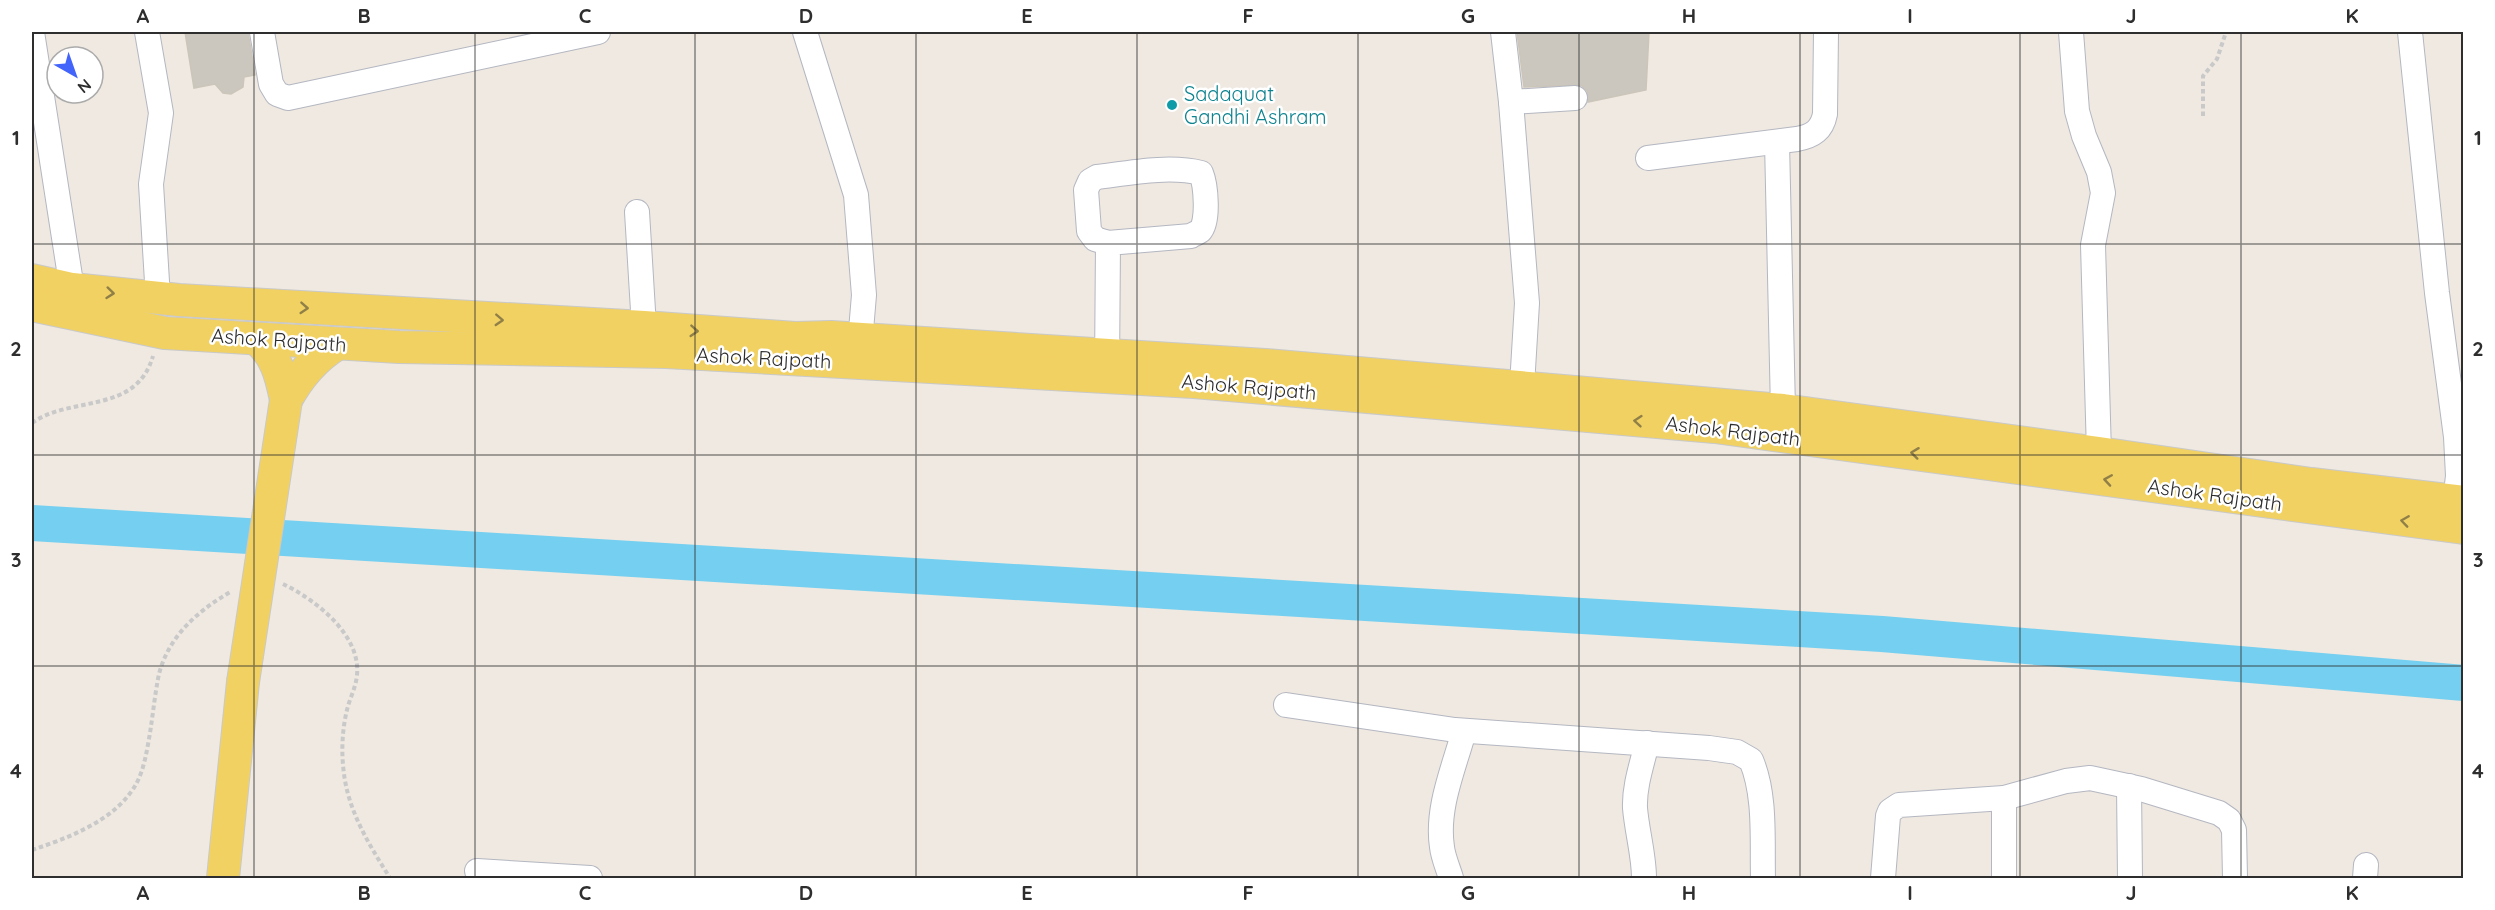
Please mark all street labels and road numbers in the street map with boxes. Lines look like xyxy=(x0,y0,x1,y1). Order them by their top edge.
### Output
street label: Ashok Rajpath xyxy=(211,322,347,357)
street label: Ashok Rajpath xyxy=(696,341,832,374)
street label: Ashok Rajpath xyxy=(1181,368,1318,405)
street label: Ashok Rajpath xyxy=(1664,410,1802,451)
street label: Ashok Rajpath xyxy=(2146,473,2284,516)

